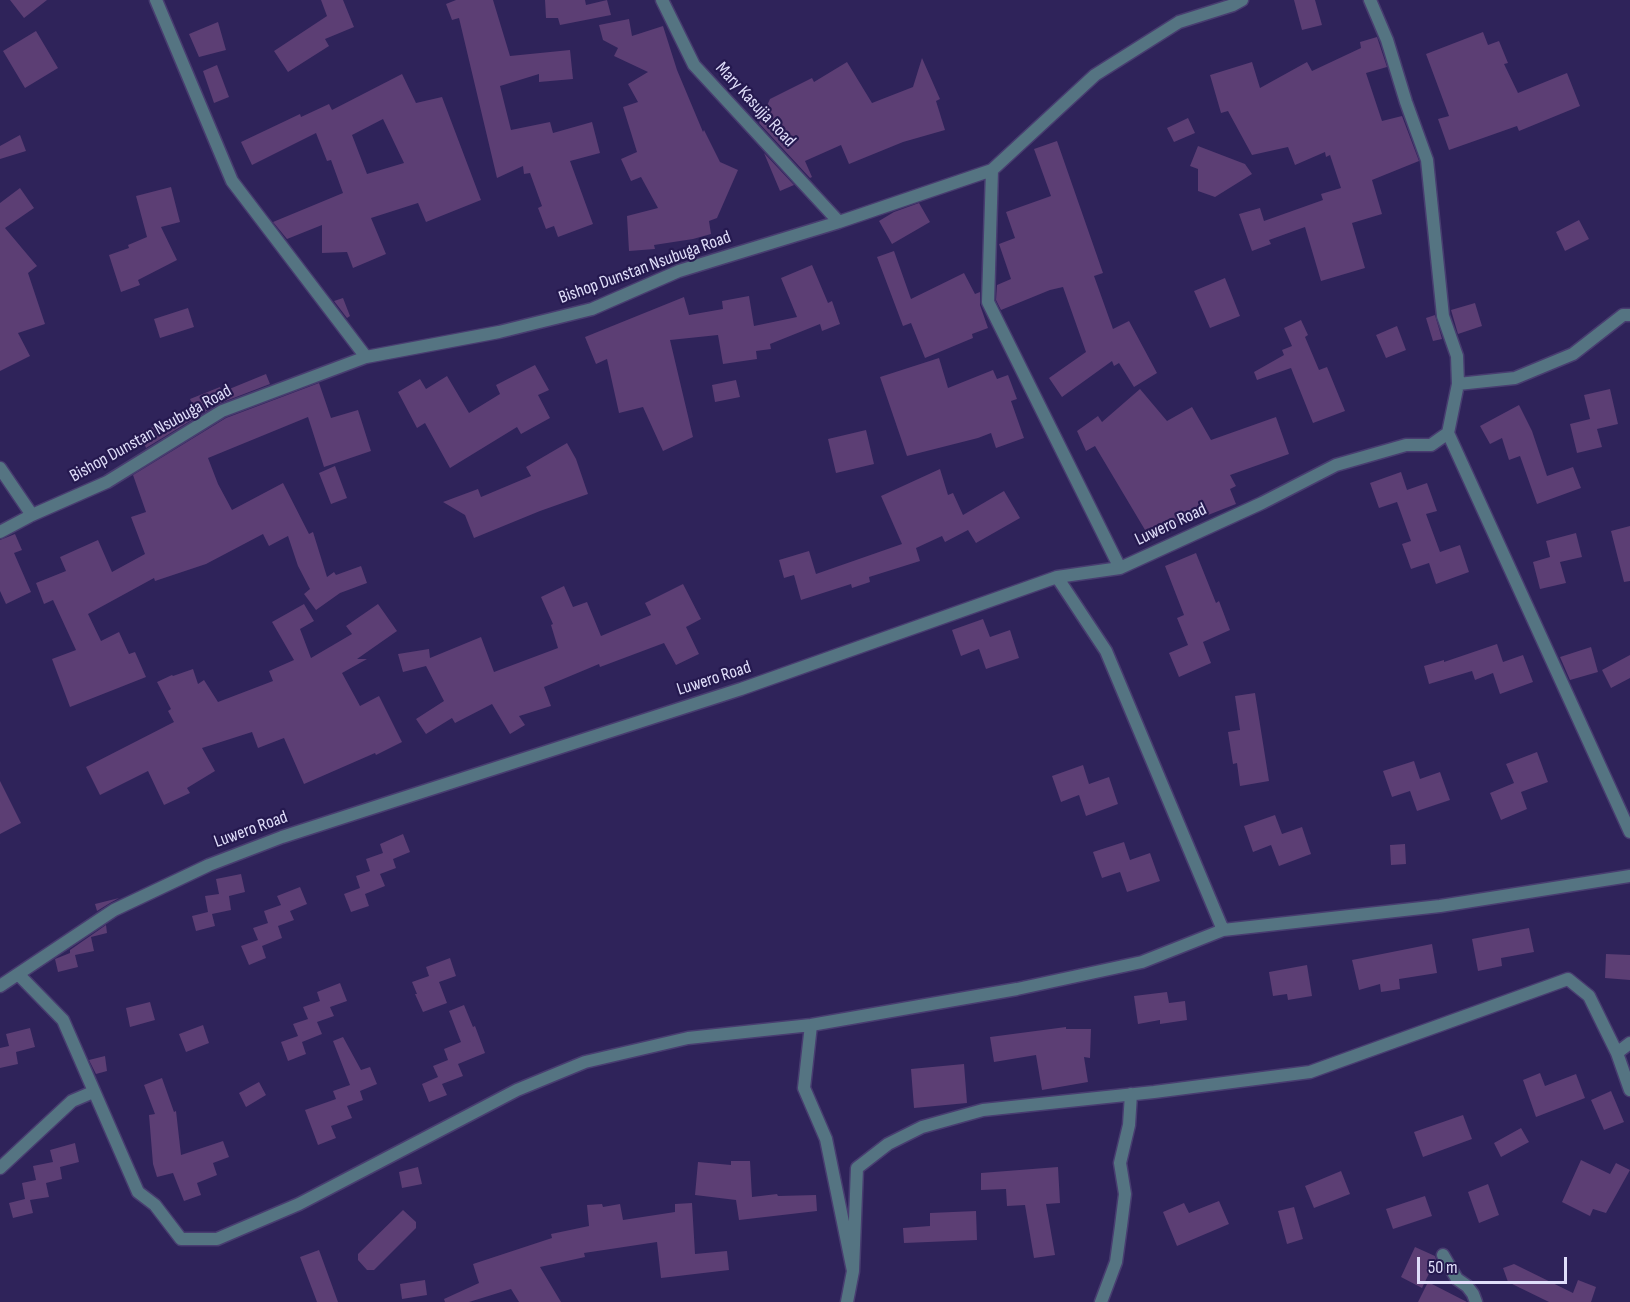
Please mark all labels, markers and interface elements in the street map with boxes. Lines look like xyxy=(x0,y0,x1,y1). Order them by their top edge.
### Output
street label: Mary Kasujja Road xyxy=(710,58,800,152)
street label: Bishop Dunstan Nsubuga Road xyxy=(556,227,734,309)
street label: Bishop Dunstan Nsubuga Road xyxy=(66,381,236,487)
street label: Luwero Road xyxy=(1132,499,1210,551)
street label: Luwero Road xyxy=(674,657,754,701)
street label: Luwero Road xyxy=(211,807,291,853)
scale bar xyxy=(1420,1245,1570,1283)
text: 50 m xyxy=(1428,1257,1458,1278)

